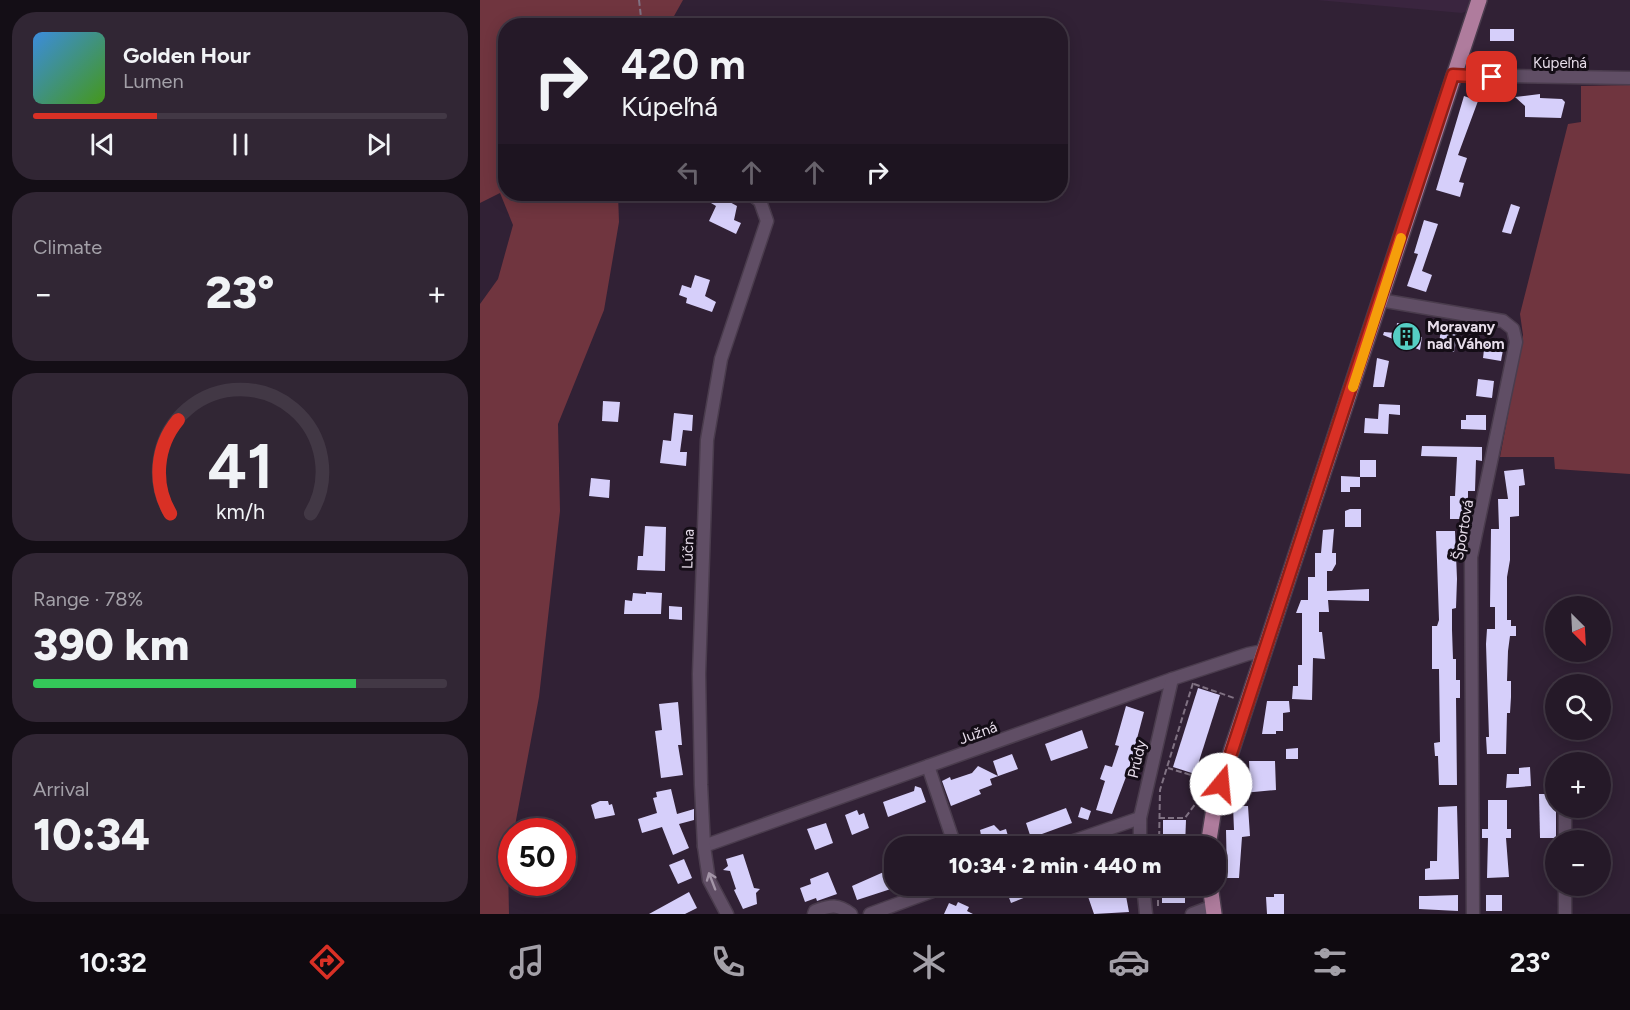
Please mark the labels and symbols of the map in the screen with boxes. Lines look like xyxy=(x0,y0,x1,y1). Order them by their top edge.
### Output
pin xyxy=(1466,51,1517,102)
street label: Kúpeľná xyxy=(1533,54,1587,72)
place label: Moravany nad Váhom xyxy=(1427,318,1505,353)
building icon: Moravany nad Váhom xyxy=(1390,320,1422,352)
street label: Športová xyxy=(1449,498,1477,562)
street label: Lúčna xyxy=(678,529,698,569)
north arrow xyxy=(1545,596,1611,662)
street label: Južná xyxy=(956,718,1000,748)
street label: Prúdy xyxy=(1124,738,1150,780)
position arrow xyxy=(1189,752,1253,816)
speed limit sign: 50 xyxy=(498,818,576,896)
one-way arrow xyxy=(705,873,716,891)

